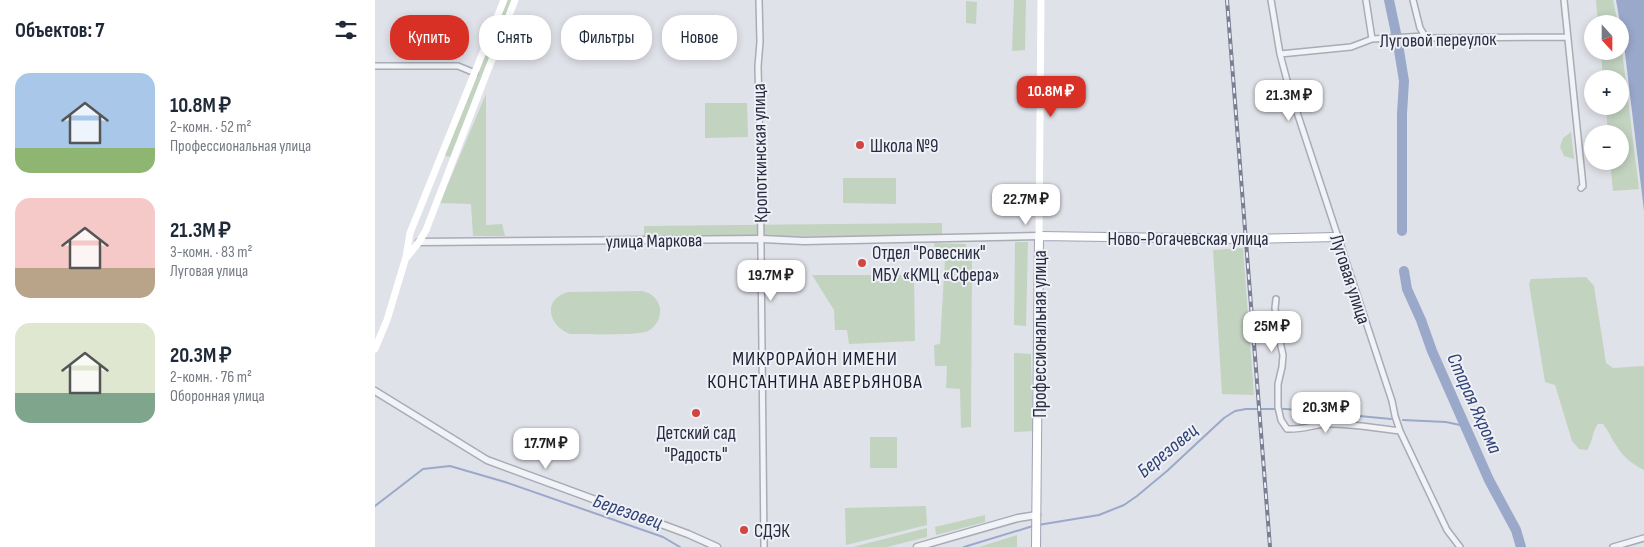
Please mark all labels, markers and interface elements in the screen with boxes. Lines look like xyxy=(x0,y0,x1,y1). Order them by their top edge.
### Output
chip: Купить xyxy=(390,15,469,60)
chip: Снять xyxy=(479,15,551,60)
chip: Фильтры xyxy=(561,15,652,60)
chip: Новое xyxy=(662,15,737,60)
north arrow xyxy=(1584,15,1629,60)
map controls xyxy=(1584,15,1629,170)
icon: filters xyxy=(332,16,360,44)
text: Объектов: 7 xyxy=(15,18,105,43)
street label: Луговой переулок xyxy=(1379,28,1497,53)
button: + xyxy=(1584,70,1629,115)
pin: 10.8M ₽ xyxy=(1005,76,1097,118)
pin: 21.3M ₽ xyxy=(1243,80,1335,122)
text: 10.8M ₽ xyxy=(1028,82,1074,101)
street label: Кропоткинская улица xyxy=(748,83,773,223)
text: 21.3M ₽ xyxy=(1266,86,1312,105)
icon: home xyxy=(55,93,115,153)
text: 10.8M ₽ xyxy=(170,93,231,118)
text: 2-комн. · 52 m² xyxy=(170,118,252,137)
button: − xyxy=(1584,125,1629,170)
place label: Школа №9 xyxy=(870,135,939,158)
text: Профессиональная улица xyxy=(170,137,311,156)
marker: Школа №9 xyxy=(854,139,866,151)
pin: 22.7M ₽ xyxy=(980,184,1072,226)
text: 22.7M ₽ xyxy=(1003,190,1049,209)
icon: home xyxy=(55,218,115,278)
text: 21.3M ₽ xyxy=(170,218,231,243)
street label: Ново-Рогачевская улица xyxy=(1108,228,1268,251)
street label: улица Маркова xyxy=(606,229,702,254)
street label: Луговая улица xyxy=(1324,232,1375,327)
place label: Отдел "Ровесник" МБУ «КМЦ «Сфера» xyxy=(872,242,1000,287)
text: 3-комн. · 83 m² xyxy=(170,243,252,262)
street label: Профессиональная улица xyxy=(1029,250,1052,418)
marker: Отдел "Ровесник" МБУ «КМЦ «Сфера» xyxy=(856,257,868,269)
pin: 19.7M ₽ xyxy=(725,260,817,302)
text: Луговая улица xyxy=(170,262,248,281)
text: 19.7M ₽ xyxy=(748,266,794,285)
pin: 25M ₽ xyxy=(1237,310,1307,353)
text: 25M ₽ xyxy=(1254,317,1290,336)
icon: home xyxy=(55,343,115,403)
text: 20.3M ₽ xyxy=(170,343,232,368)
district label: МИКРОРАЙОН ИМЕНИ КОНСТАНТИНА АВЕРЬЯНОВА xyxy=(707,347,923,394)
water label: Старая Яхрома xyxy=(1441,349,1507,457)
text: 2-комн. · 76 m² xyxy=(170,368,252,387)
text: Оборонная улица xyxy=(170,387,265,406)
pin: 20.3M ₽ xyxy=(1280,392,1372,434)
text: 20.3M ₽ xyxy=(1303,398,1350,417)
marker: Детский сад "Радость" xyxy=(690,407,702,419)
water label: Березовец xyxy=(1132,418,1203,483)
place label: Детский сад "Радость" xyxy=(656,422,736,467)
pin: 17.7M ₽ xyxy=(500,428,592,470)
text: 17.7M ₽ xyxy=(524,434,568,453)
water label: Березовец xyxy=(590,489,666,535)
place label: СДЭК xyxy=(754,520,790,543)
marker: СДЭК xyxy=(738,524,750,536)

